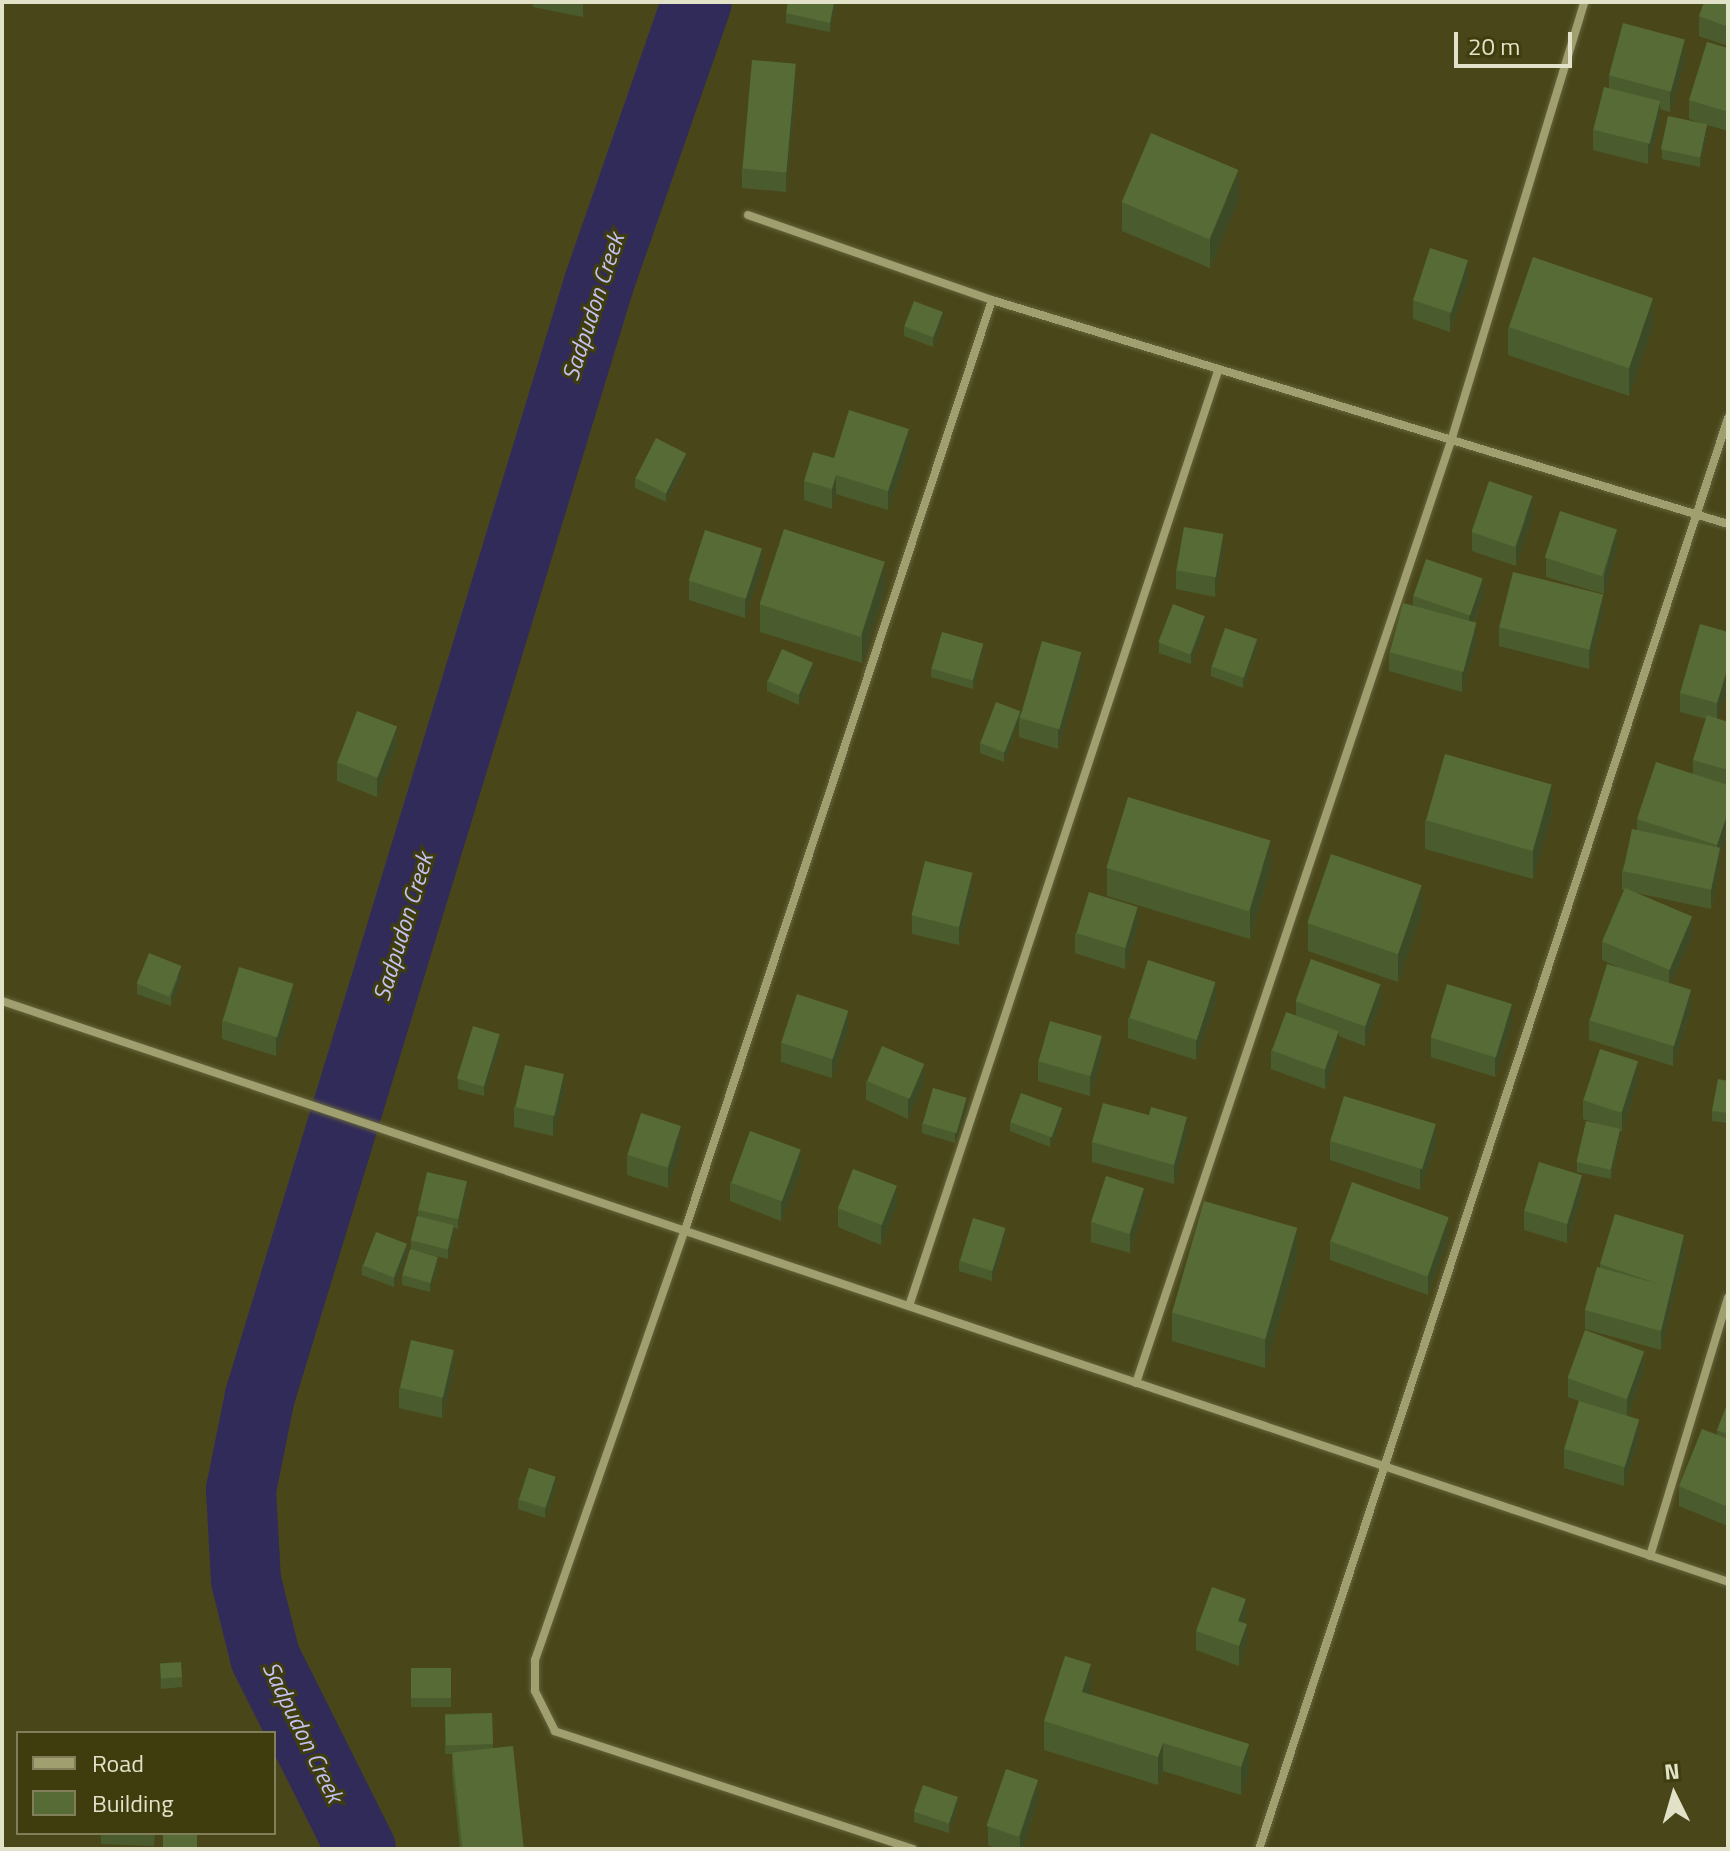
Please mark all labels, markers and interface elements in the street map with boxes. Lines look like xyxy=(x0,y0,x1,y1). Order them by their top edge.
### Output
scale bar xyxy=(1458,16,1576,66)
text: 20 m xyxy=(1468,28,1520,64)
water label: Sadpudon Creek xyxy=(556,230,630,384)
water label: Sadpudon Creek xyxy=(367,850,439,1004)
water label: Sadpudon Creek xyxy=(256,1657,350,1807)
legend xyxy=(16,1731,276,1835)
text: Road xyxy=(92,1745,144,1781)
text: N xyxy=(1663,1753,1681,1789)
north arrow xyxy=(1634,1755,1714,1835)
text: Building xyxy=(92,1785,174,1821)

